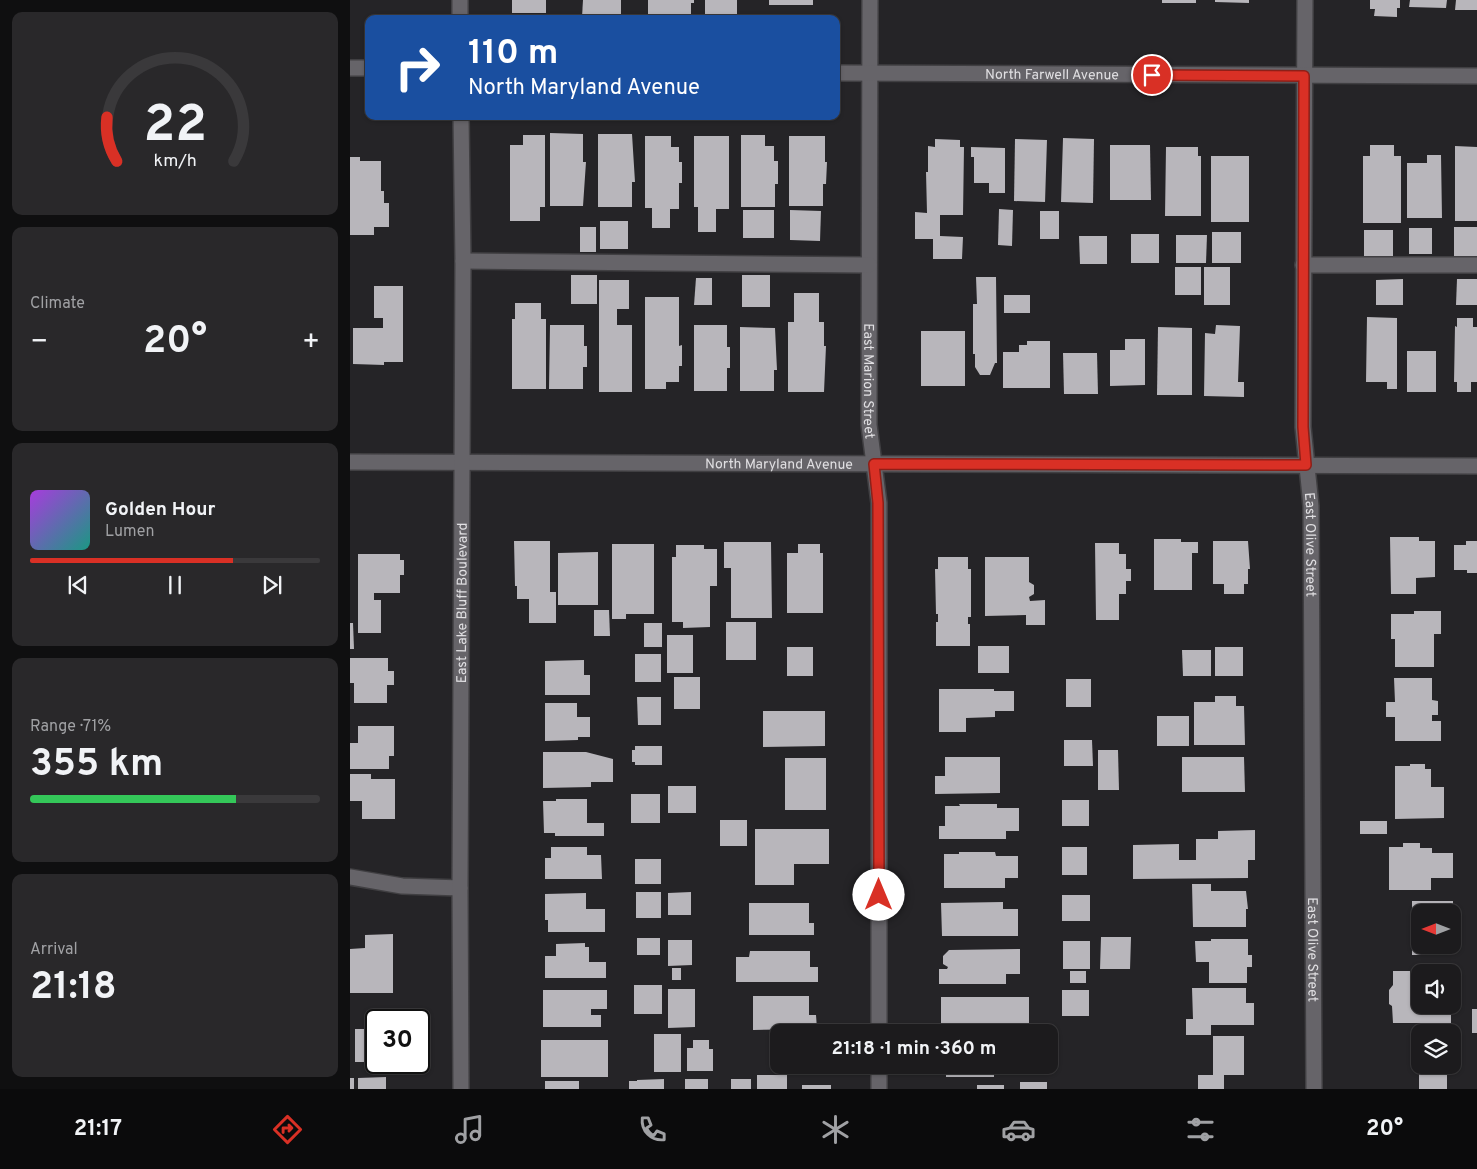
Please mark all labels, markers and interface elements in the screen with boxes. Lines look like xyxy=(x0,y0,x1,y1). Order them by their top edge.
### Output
text: 110 m xyxy=(468,32,558,76)
icon: right xyxy=(385,35,450,100)
pin xyxy=(1131,54,1173,96)
icon: arrive xyxy=(1138,61,1166,89)
street label: North Farwell Avenue xyxy=(985,67,1119,84)
text: North Maryland Avenue xyxy=(468,75,700,102)
text: 22 xyxy=(143,94,207,160)
text: km/h xyxy=(153,150,197,173)
text: Climate xyxy=(30,294,85,314)
text: 20° xyxy=(143,318,207,367)
street label: East Marion Street xyxy=(859,323,878,440)
text: − xyxy=(30,325,48,361)
text: + xyxy=(302,325,320,361)
street label: North Maryland Avenue xyxy=(705,456,853,474)
street label: East Olive Street xyxy=(1300,492,1318,597)
text: Golden Hour xyxy=(105,498,216,522)
text: Lumen xyxy=(105,522,155,542)
street label: East Lake Bluff Boulevard xyxy=(454,523,472,683)
icon: previous xyxy=(64,571,92,599)
icon: pause xyxy=(161,571,189,599)
icon: next xyxy=(258,571,286,599)
text: Range · 71% xyxy=(30,717,111,737)
text: 355 km xyxy=(30,741,163,790)
position arrow xyxy=(852,868,904,920)
street label: East Olive Street xyxy=(1303,897,1321,1002)
north arrow xyxy=(1411,904,1461,954)
map controls xyxy=(1411,904,1461,1074)
text: Arrival xyxy=(30,940,78,960)
text: 21:18 xyxy=(30,964,117,1013)
button: sound xyxy=(1411,964,1461,1014)
speed limit sign: 30 xyxy=(365,1009,430,1074)
button: layers xyxy=(1411,1024,1461,1074)
text: 21:18 · 1 min · 360 m xyxy=(832,1037,996,1061)
icon: directions xyxy=(270,1112,305,1147)
icon: music xyxy=(452,1112,487,1147)
icon: phone xyxy=(635,1112,670,1147)
icon: climate xyxy=(818,1112,853,1147)
icon: car xyxy=(1001,1112,1036,1147)
icon: filters xyxy=(1183,1112,1218,1147)
text: 21:17 xyxy=(74,1116,122,1143)
text: 20° xyxy=(1366,1116,1403,1143)

